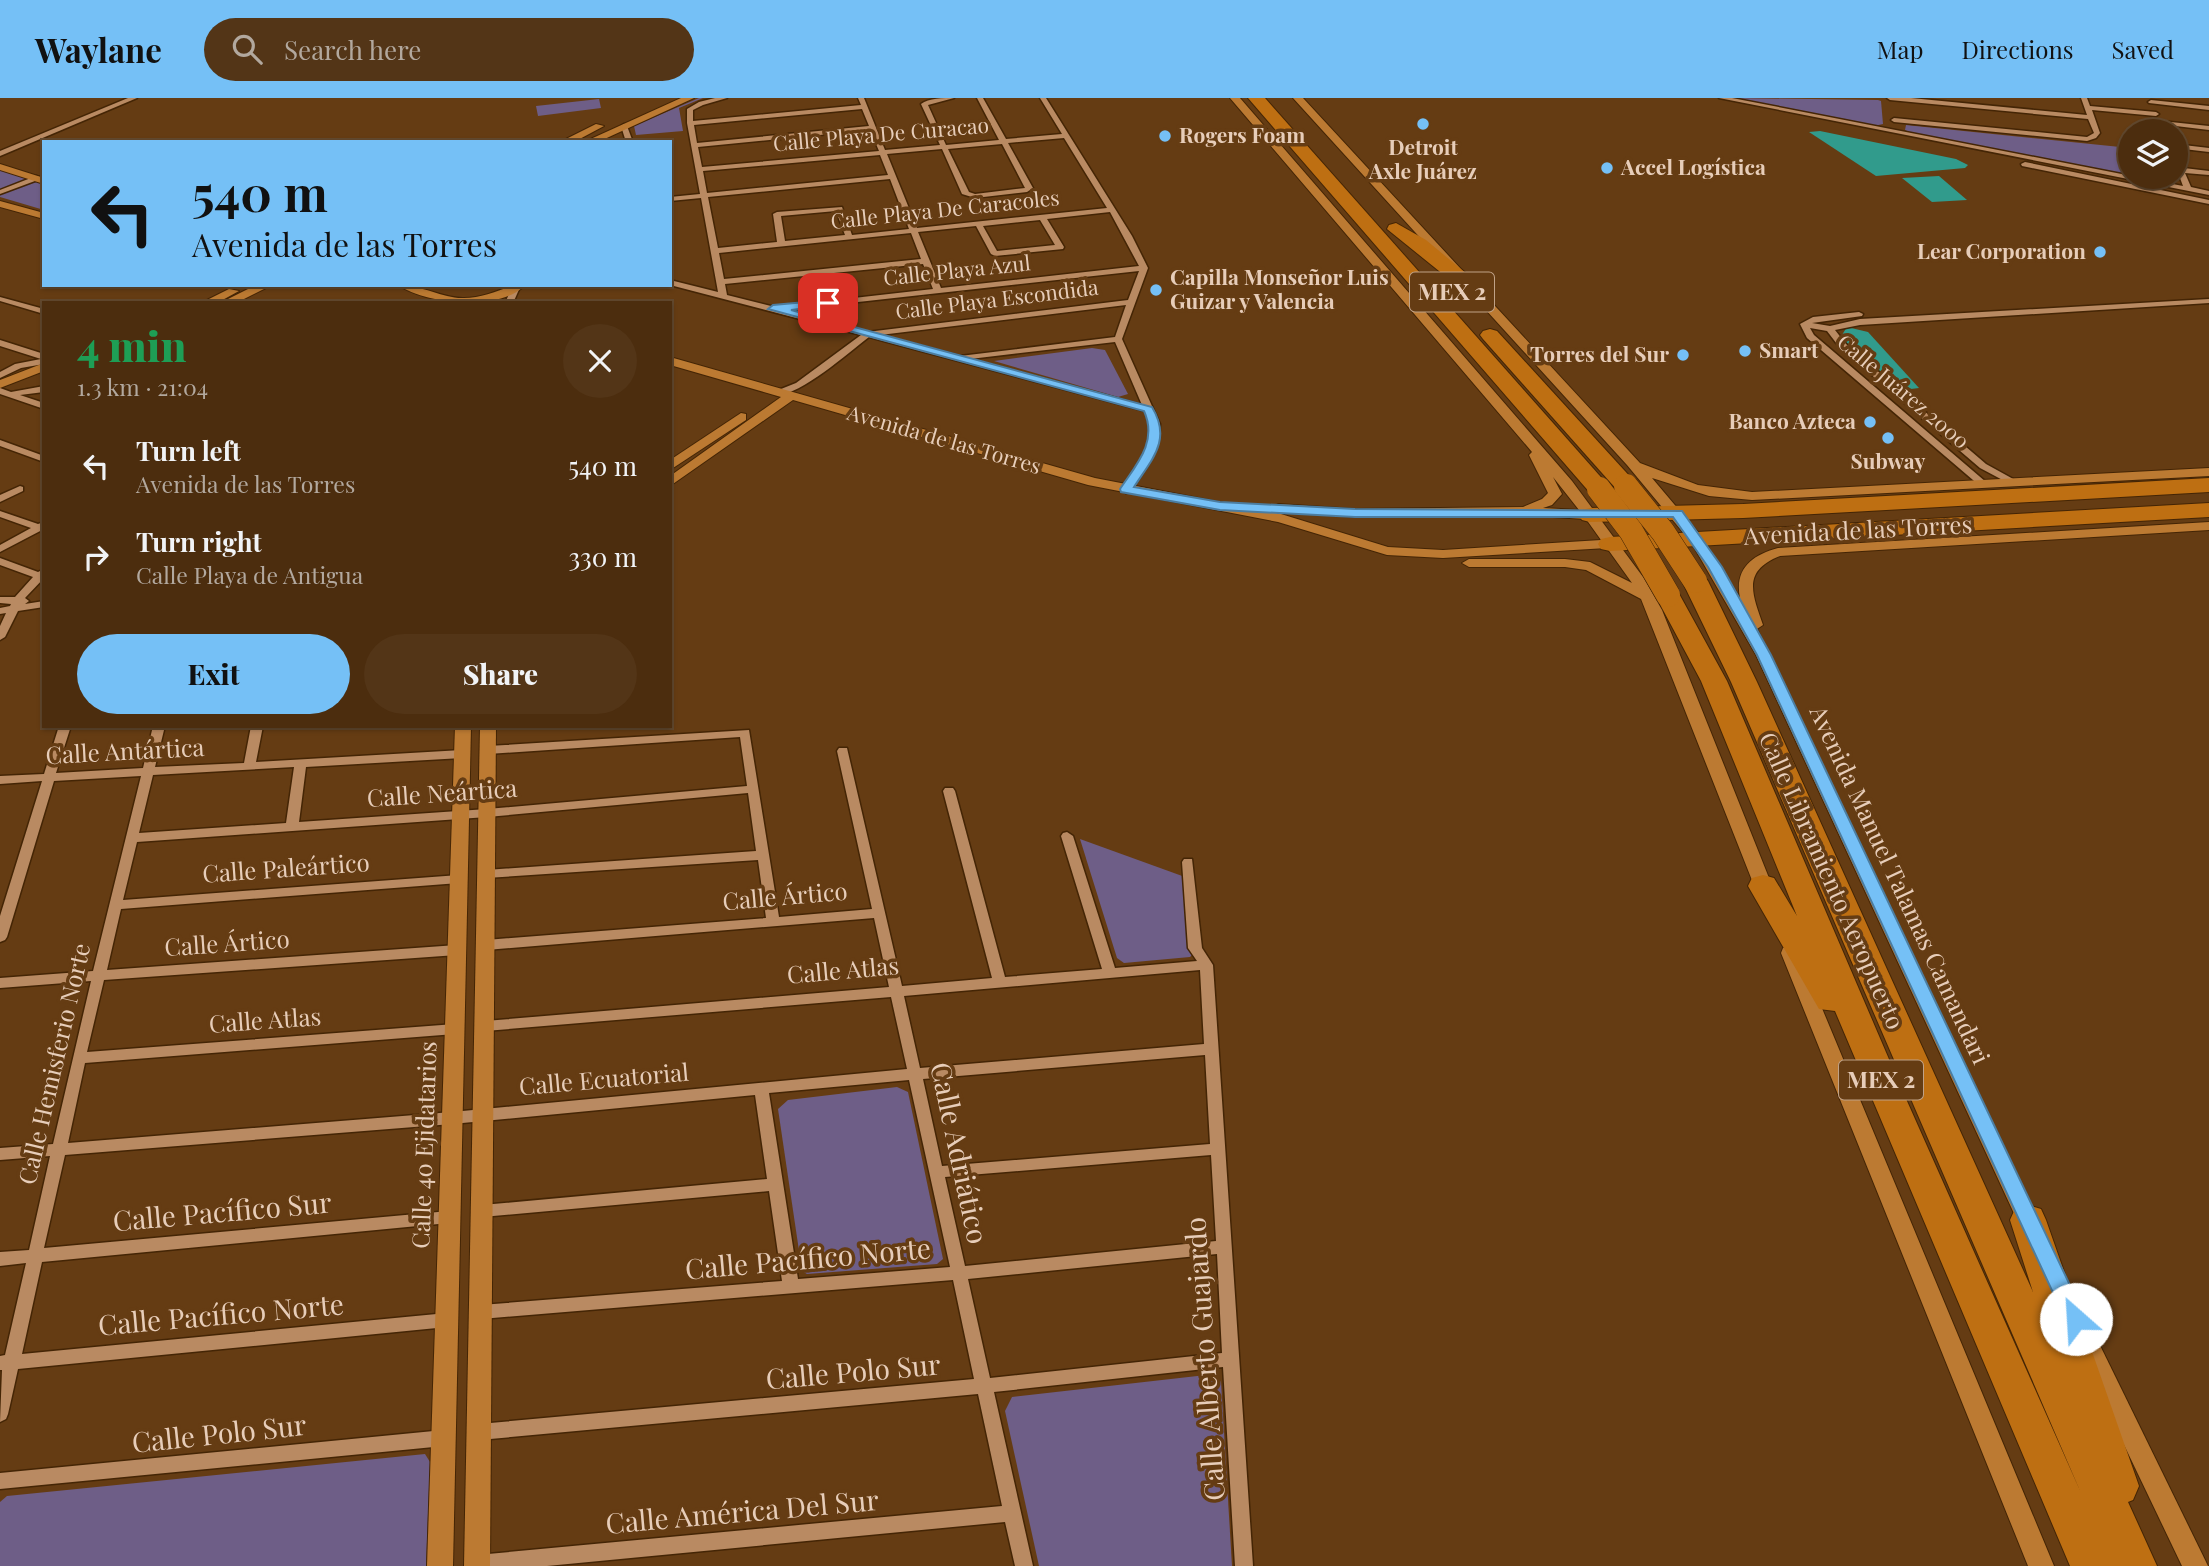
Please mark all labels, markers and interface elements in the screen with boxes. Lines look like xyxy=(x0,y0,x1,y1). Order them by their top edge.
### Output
search box xyxy=(204,18,694,81)
text: Waylane xyxy=(35,27,162,71)
icon: search xyxy=(228,30,266,68)
text: Search here xyxy=(284,32,421,67)
text: Map xyxy=(1877,33,1923,65)
text: Directions xyxy=(1961,33,2074,65)
text: Saved xyxy=(2112,33,2174,65)
street label: Calle Playa De Curacao xyxy=(772,110,990,156)
marker: Detroit Axle Juárez xyxy=(1415,116,1431,132)
map controls xyxy=(2118,119,2188,189)
button: layers xyxy=(2118,119,2188,189)
place label: Rogers Foam xyxy=(1179,120,1305,148)
marker: Rogers Foam xyxy=(1157,128,1173,144)
place label: Detroit Axle Juárez xyxy=(1368,132,1477,184)
place label: Accel Logística xyxy=(1620,152,1766,180)
text: 540 m xyxy=(192,159,328,224)
marker: Accel Logística xyxy=(1599,160,1615,176)
icon: left xyxy=(77,168,168,259)
street label: Calle Playa De Caracoles xyxy=(829,182,1061,234)
text: Avenida de las Torres xyxy=(192,222,497,265)
place label: Lear Corporation xyxy=(1917,236,2086,264)
marker: Lear Corporation xyxy=(2092,244,2108,260)
street label: Calle Playa Azul xyxy=(882,247,1032,291)
place label: Capilla Monseñor Luis Guizar y Valencia xyxy=(1170,262,1389,314)
street label: Calle Playa Escondida xyxy=(894,272,1100,324)
road number: MEX 2 xyxy=(1410,272,1494,312)
pin xyxy=(798,273,858,333)
marker: Capilla Monseñor Luis Guizar y Valencia xyxy=(1148,282,1164,298)
icon: arrive xyxy=(809,284,847,322)
text: 4 min xyxy=(77,317,186,373)
button: close xyxy=(563,324,637,398)
street label: Calle Juárez 2000 xyxy=(1832,327,1976,454)
place label: Smart xyxy=(1759,335,1819,363)
place label: Torres del Sur xyxy=(1530,339,1669,367)
marker: Smart xyxy=(1737,343,1753,359)
marker: Torres del Sur xyxy=(1675,347,1691,363)
text: 1.3 km · 21:04 xyxy=(77,371,208,402)
street label: Avenida de las Torres xyxy=(844,397,1045,479)
place label: Banco Azteca xyxy=(1729,406,1856,434)
marker: Banco Azteca xyxy=(1862,414,1878,430)
marker: Subway xyxy=(1880,430,1896,446)
text: Turn left xyxy=(136,433,241,468)
place label: Subway xyxy=(1851,446,1926,474)
icon: left xyxy=(77,447,115,485)
text: 540 m xyxy=(568,448,637,483)
text: Avenida de las Torres xyxy=(136,468,355,499)
street label: Avenida de las Torres xyxy=(1742,507,1973,551)
text: Turn right xyxy=(136,524,262,559)
icon: right xyxy=(77,538,115,576)
text: 330 m xyxy=(568,539,637,574)
text: Calle Playa de Antigua xyxy=(136,559,363,590)
button: Exit xyxy=(77,634,350,714)
button: Share xyxy=(364,634,637,714)
street label: Avenida Manuel Talamas Camandari xyxy=(1803,699,1998,1069)
street label: Calle Libramiento Aeropuerto xyxy=(1753,727,1913,1034)
street label: Calle Antártica xyxy=(45,730,205,770)
street label: Calle Neártica xyxy=(366,771,518,813)
street label: Calle Paleártico xyxy=(201,845,371,889)
street label: Calle Ártico xyxy=(721,874,849,916)
street label: Calle Ártico xyxy=(163,922,291,962)
street label: Calle Hemisferio Norte xyxy=(10,940,96,1187)
street label: Calle Atlas xyxy=(785,948,900,990)
street label: Calle Atlas xyxy=(208,999,322,1039)
street label: Calle 40 Ejidatarios xyxy=(403,1041,443,1249)
street label: Calle Ecuatorial xyxy=(518,1055,690,1101)
street label: Calle Adriático xyxy=(923,1059,998,1247)
road number: MEX 2 xyxy=(1839,1060,1923,1099)
street label: Calle Pacífico Sur xyxy=(111,1182,333,1238)
street label: Calle Alberto Guajardo xyxy=(1175,1216,1232,1502)
street label: Calle Pacífico Norte xyxy=(683,1228,932,1287)
position arrow xyxy=(2039,1282,2113,1356)
street label: Calle Pacífico Norte xyxy=(96,1284,345,1343)
street label: Calle Polo Sur xyxy=(764,1344,942,1397)
street label: Calle Polo Sur xyxy=(130,1405,308,1460)
street label: Calle América Del Sur xyxy=(604,1480,880,1541)

